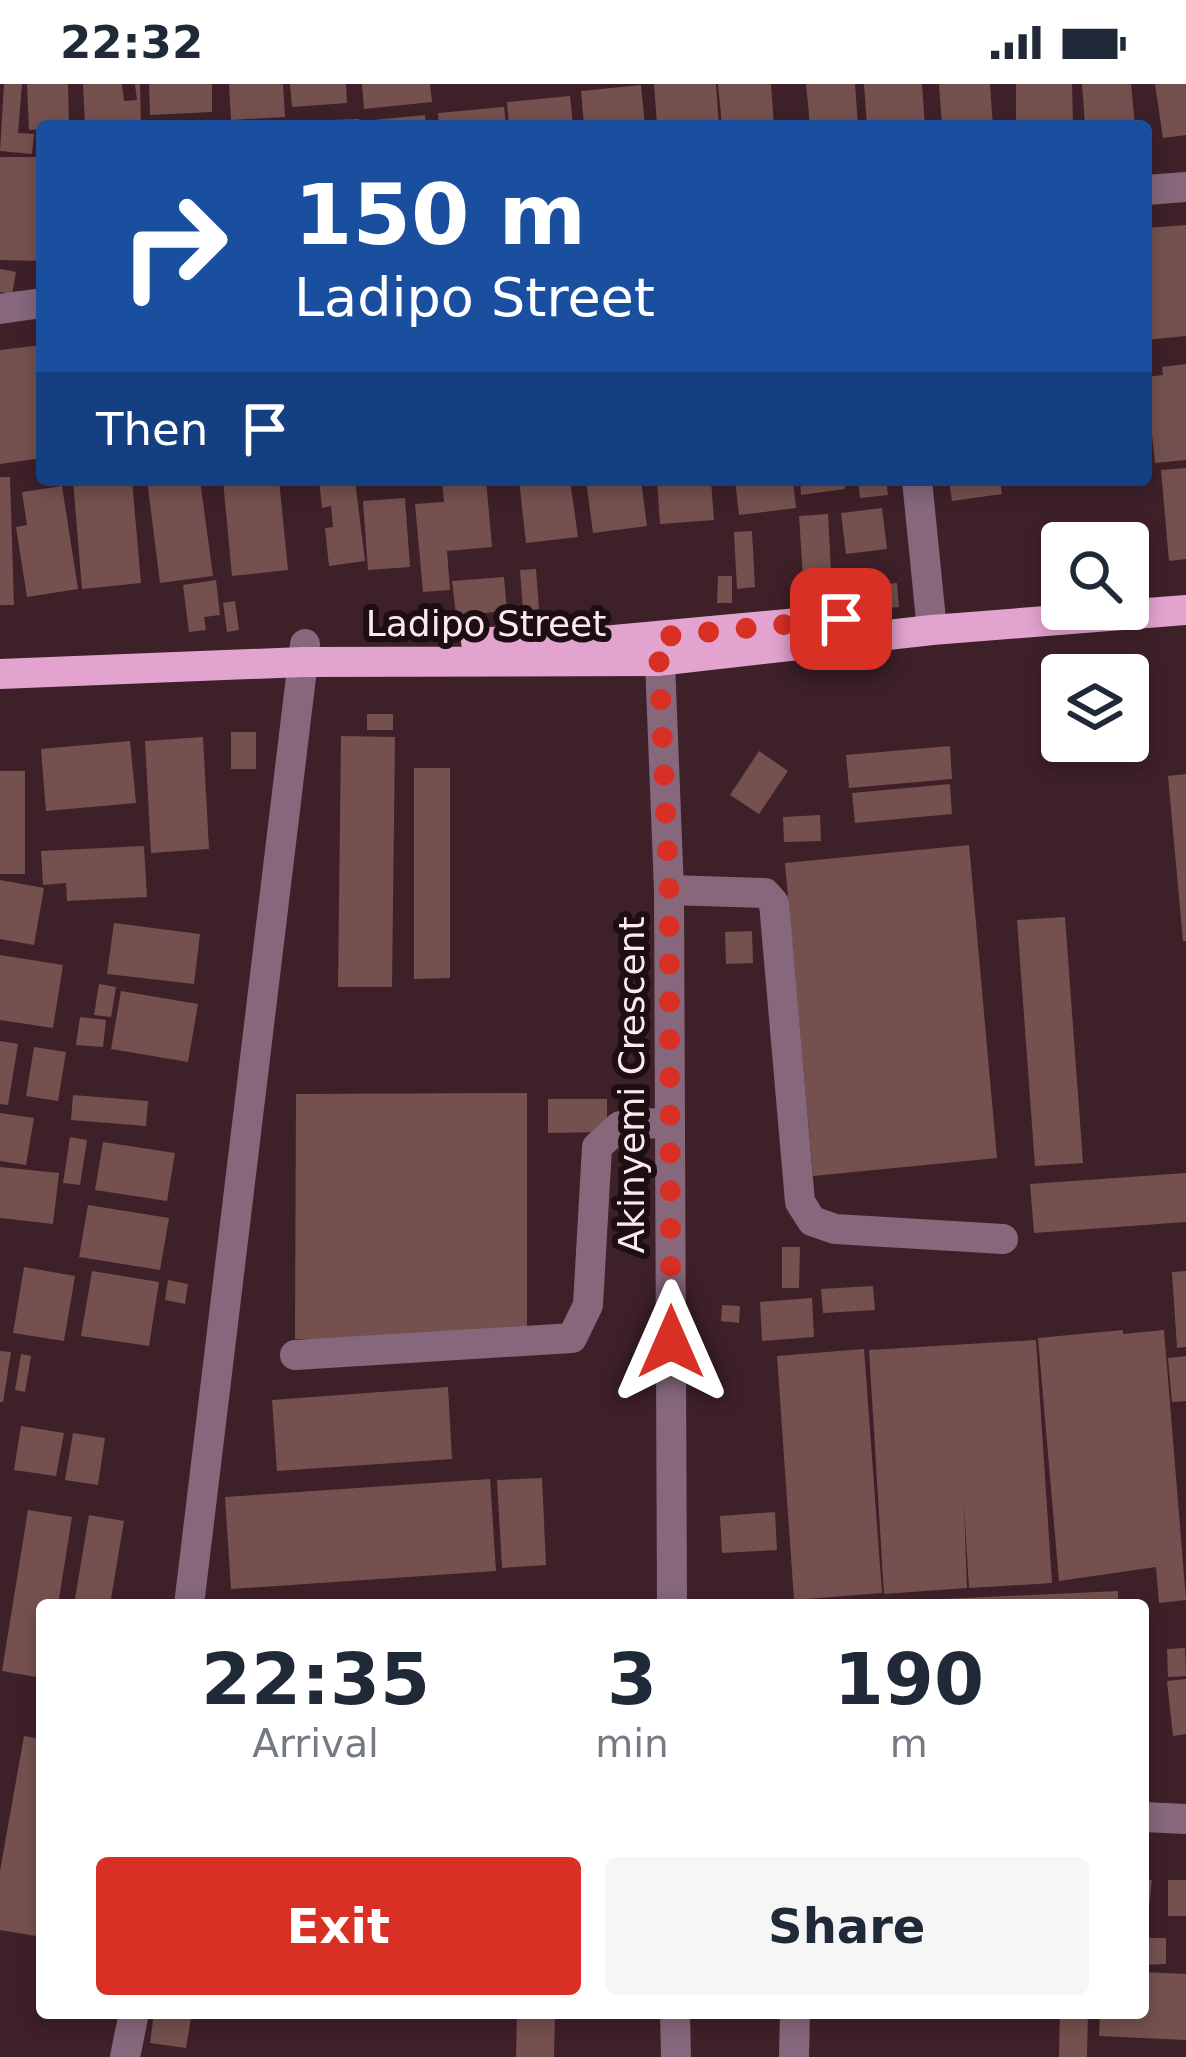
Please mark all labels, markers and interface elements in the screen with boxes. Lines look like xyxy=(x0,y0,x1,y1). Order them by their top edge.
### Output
text: 22:32 xyxy=(60,16,203,69)
text: 150 m xyxy=(294,166,586,264)
icon: right xyxy=(96,168,252,324)
text: Ladipo Street xyxy=(294,266,655,329)
icon: arrive xyxy=(232,396,298,462)
text: Then xyxy=(96,403,208,456)
map controls xyxy=(1041,522,1149,762)
button: search xyxy=(1041,522,1149,630)
pin xyxy=(790,568,892,670)
icon: arrive xyxy=(808,586,874,652)
street label: Ladipo Street xyxy=(366,603,606,644)
button: layers xyxy=(1041,654,1149,762)
street label: Akinyemi Crescent xyxy=(611,916,652,1254)
position arrow xyxy=(608,1279,734,1405)
text: 22:35 xyxy=(201,1637,430,1721)
text: 3 xyxy=(607,1637,657,1721)
text: 190 xyxy=(834,1637,984,1721)
text: Arrival xyxy=(252,1721,379,1766)
text: min xyxy=(595,1721,669,1766)
text: m xyxy=(890,1721,928,1766)
button: Exit xyxy=(96,1857,581,1995)
button: Share xyxy=(605,1857,1089,1995)

